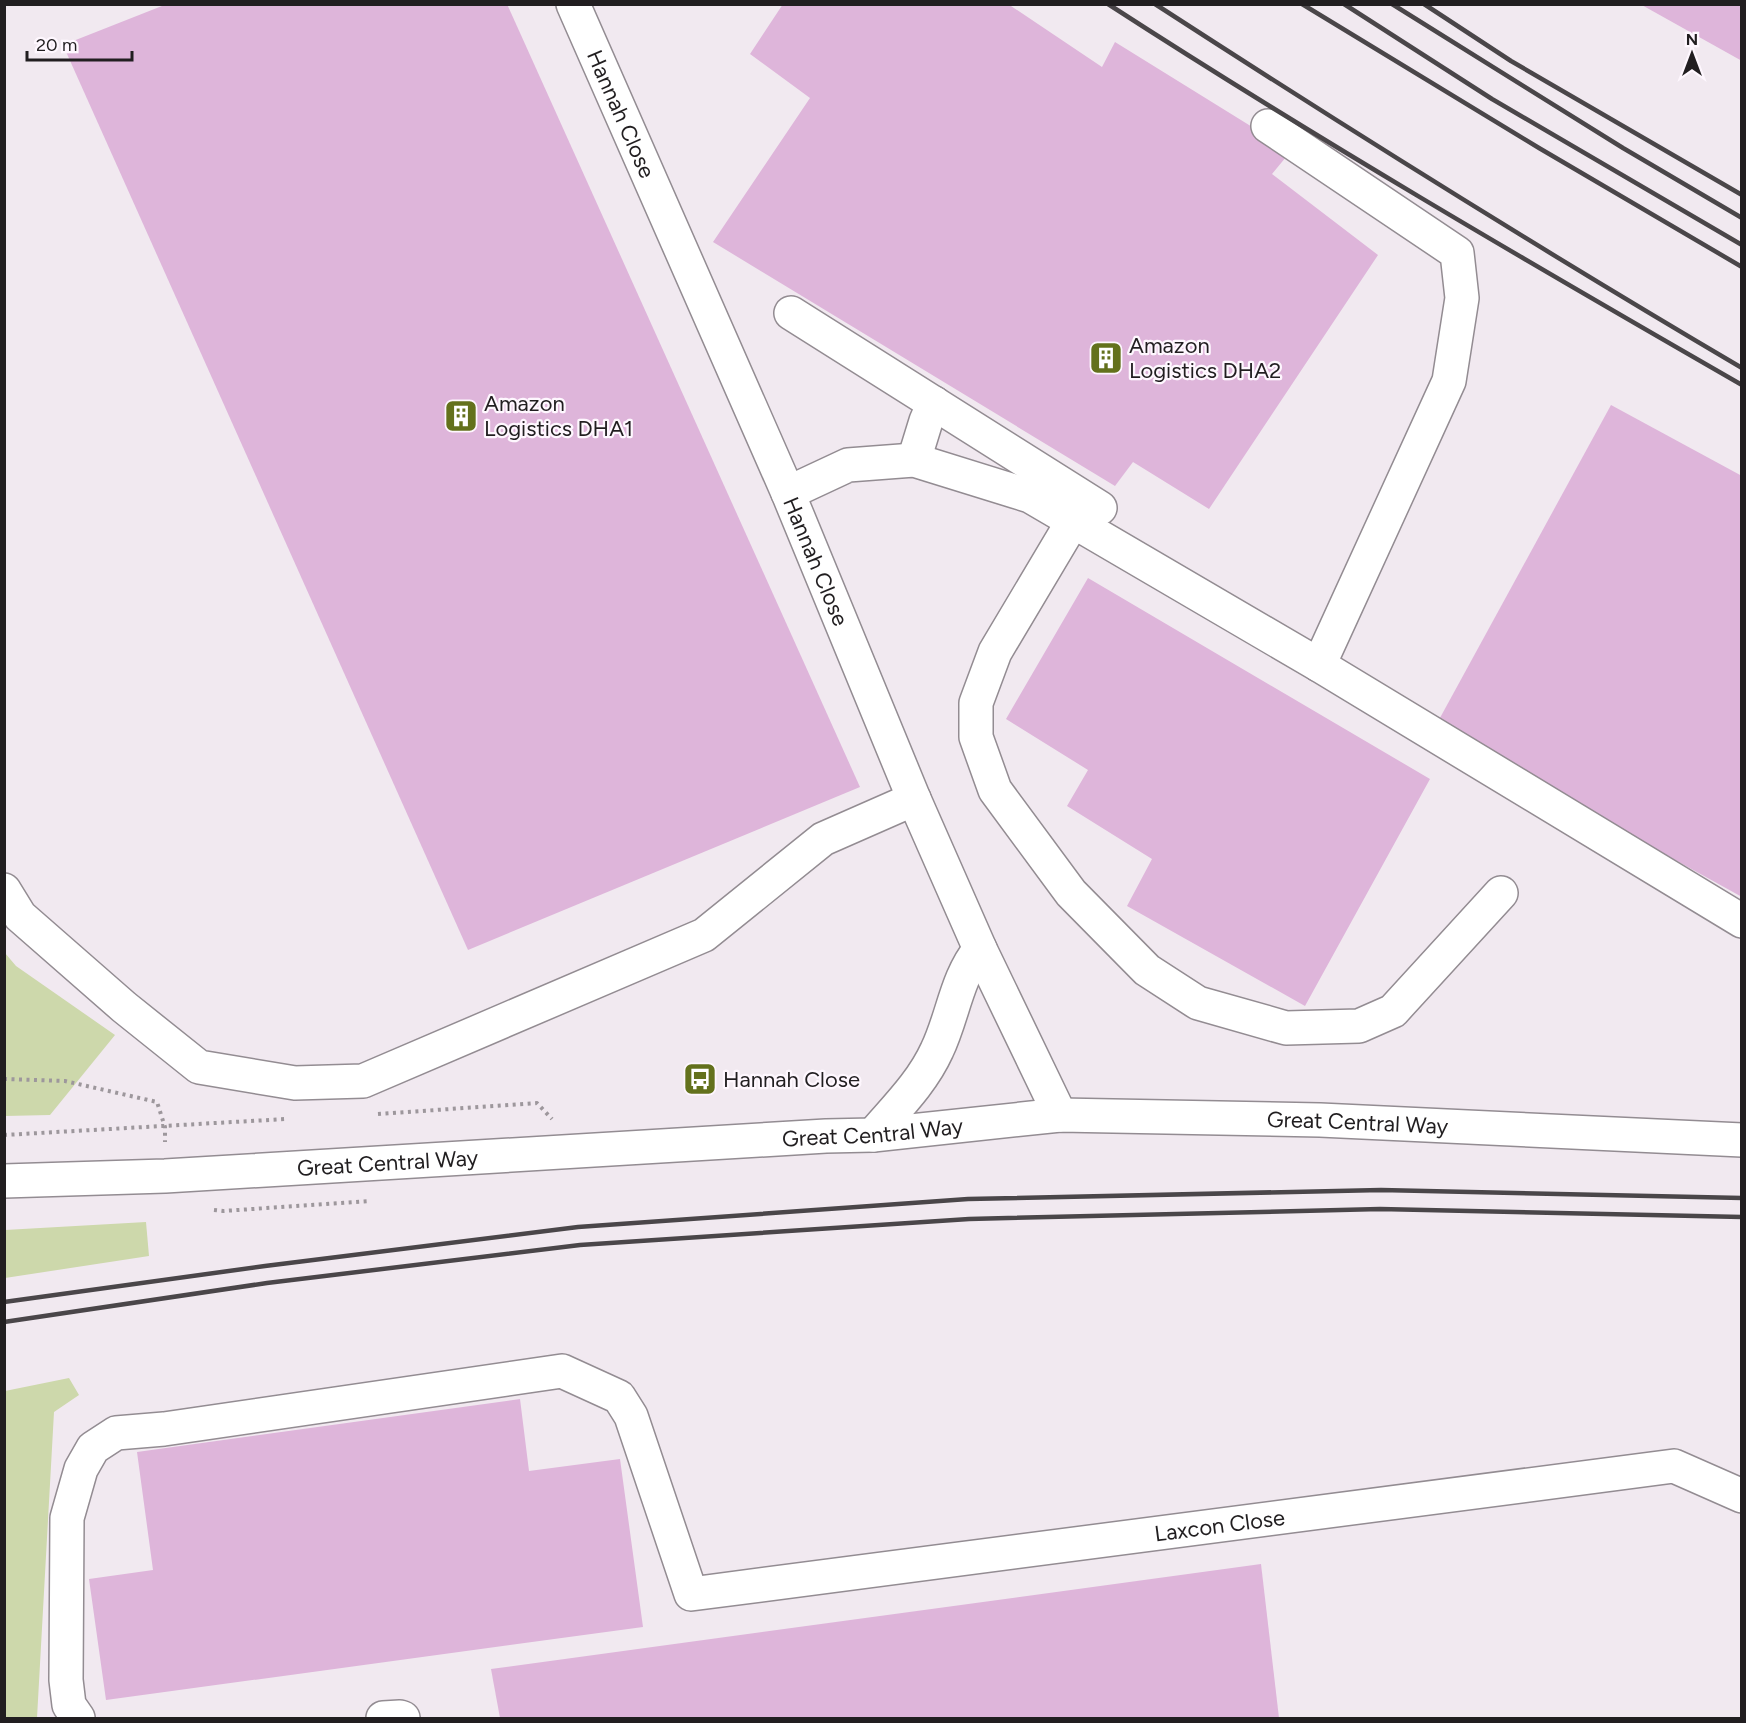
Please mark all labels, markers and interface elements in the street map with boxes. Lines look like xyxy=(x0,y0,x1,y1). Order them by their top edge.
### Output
scale bar xyxy=(27,24,132,62)
north arrow xyxy=(1662,24,1722,84)
text: N xyxy=(1686,30,1698,49)
text: 20 m xyxy=(36,34,77,56)
street label: Hannah Close xyxy=(581,46,661,182)
place label: Amazon Logistics DHA2 xyxy=(1129,332,1281,384)
building icon: Amazon Logistics DHA2 xyxy=(1088,340,1124,376)
place label: Amazon Logistics DHA1 xyxy=(484,390,633,442)
building icon: Amazon Logistics DHA1 xyxy=(443,398,479,434)
street label: Hannah Close xyxy=(778,493,855,630)
bus stop icon: Hannah Close xyxy=(682,1061,718,1097)
place label: Hannah Close xyxy=(723,1066,860,1093)
street label: Great Central Way xyxy=(1267,1105,1449,1140)
street label: Great Central Way xyxy=(781,1112,965,1152)
street label: Great Central Way xyxy=(296,1144,479,1181)
street label: Laxcon Close xyxy=(1153,1503,1286,1547)

